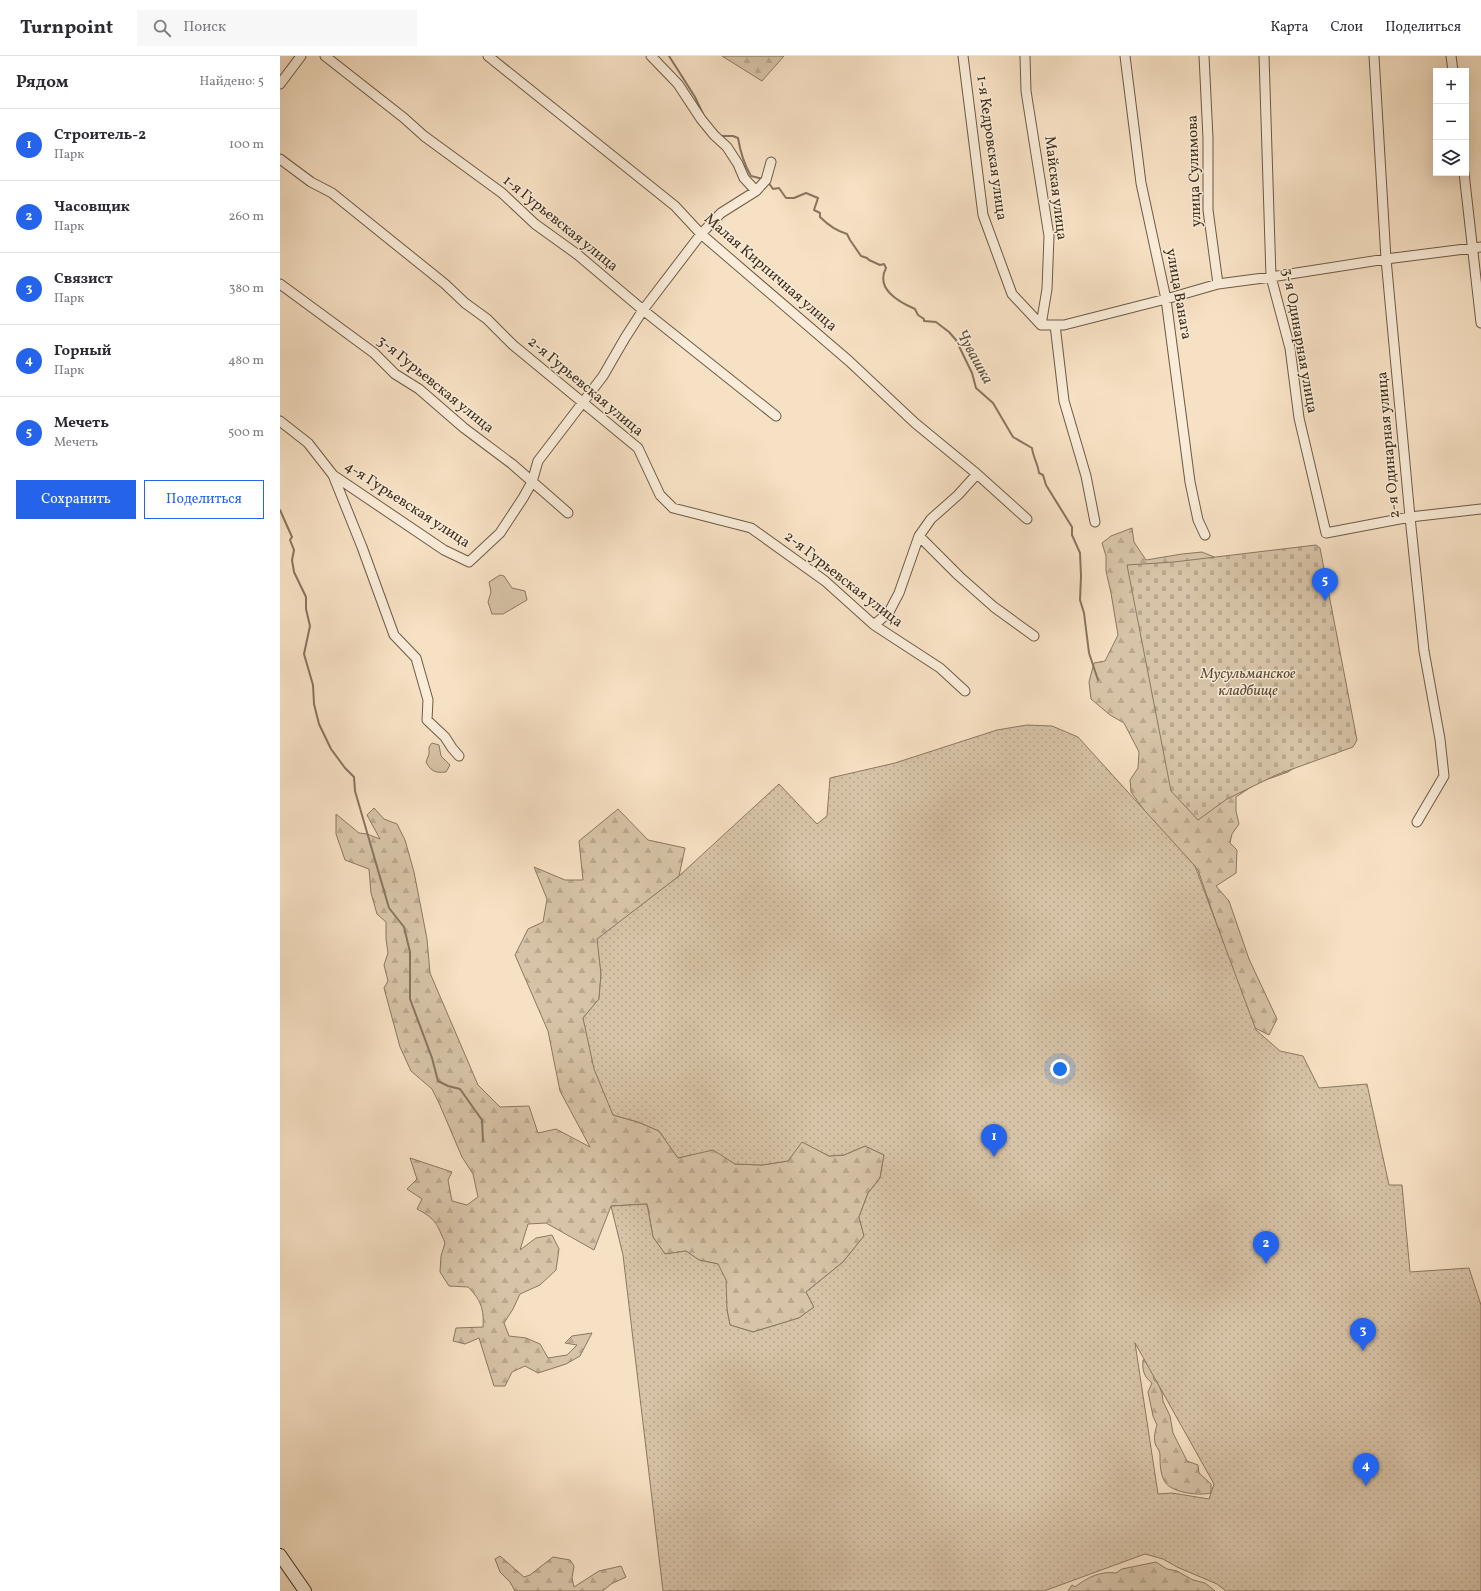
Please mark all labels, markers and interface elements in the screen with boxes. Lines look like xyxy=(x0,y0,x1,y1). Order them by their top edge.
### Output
search box xyxy=(137,10,417,46)
text: Turnpoint xyxy=(20,15,113,41)
icon: search xyxy=(151,17,173,39)
text: Поиск xyxy=(183,17,226,38)
text: Карта xyxy=(1270,18,1308,37)
text: Слои xyxy=(1330,18,1363,37)
text: Поделиться xyxy=(1385,18,1461,37)
map controls xyxy=(1433,68,1469,176)
button: + xyxy=(1433,68,1469,104)
text: Рядом xyxy=(16,71,69,94)
text: Найдено: 5 xyxy=(200,73,264,91)
street label: 1-я Кедровская улица xyxy=(970,74,1012,222)
button: − xyxy=(1433,104,1469,140)
street label: улица Сулимова xyxy=(1183,115,1207,227)
text: Строитель-2 xyxy=(54,125,146,146)
street label: Майская улица xyxy=(1038,135,1072,241)
text: 1 xyxy=(26,136,32,154)
text: 100 m xyxy=(229,136,264,154)
button: layers xyxy=(1433,140,1469,176)
text: Парк xyxy=(54,146,84,164)
street label: 1-я Гурьевская улица xyxy=(498,171,622,277)
text: Часовщик xyxy=(54,197,130,218)
text: 2 xyxy=(26,208,32,226)
text: 260 m xyxy=(229,208,264,226)
street label: Малая Кирпичная улица xyxy=(699,209,841,337)
text: Парк xyxy=(54,218,84,236)
street label: улица Ванага xyxy=(1160,247,1196,341)
street label: 3-я Одинарная улица xyxy=(1276,267,1322,415)
text: Связист xyxy=(54,269,113,290)
text: 3 xyxy=(26,280,32,298)
text: 380 m xyxy=(229,280,264,298)
text: Парк xyxy=(54,290,84,308)
water label: Чувашка xyxy=(950,326,998,389)
street label: 3-я Гурьевская улица xyxy=(372,331,498,439)
street label: 2-я Гурьевская улица xyxy=(522,332,648,442)
text: Горный xyxy=(54,341,111,362)
text: 4 xyxy=(25,352,33,370)
text: 480 m xyxy=(228,352,264,370)
text: Парк xyxy=(54,362,84,380)
street label: 2-я Одинарная улица xyxy=(1372,371,1406,519)
text: Мечеть xyxy=(54,413,109,434)
text: 5 xyxy=(26,424,32,442)
text: 500 m xyxy=(228,424,264,442)
text: Мечеть xyxy=(54,434,98,452)
street label: 4-я Гурьевская улица xyxy=(340,456,474,554)
button: Сохранить xyxy=(16,480,136,519)
button: Поделиться xyxy=(144,480,264,519)
street label: 2-я Гурьевская улица xyxy=(779,527,907,633)
pin: 5 xyxy=(1312,568,1338,601)
park label: Мусульманское кладбище xyxy=(1200,664,1296,702)
your location xyxy=(1050,1059,1070,1079)
pin: 1 xyxy=(981,1124,1007,1157)
pin: 2 xyxy=(1253,1231,1279,1264)
pin: 3 xyxy=(1350,1318,1376,1351)
pin: 4 xyxy=(1353,1453,1379,1486)

